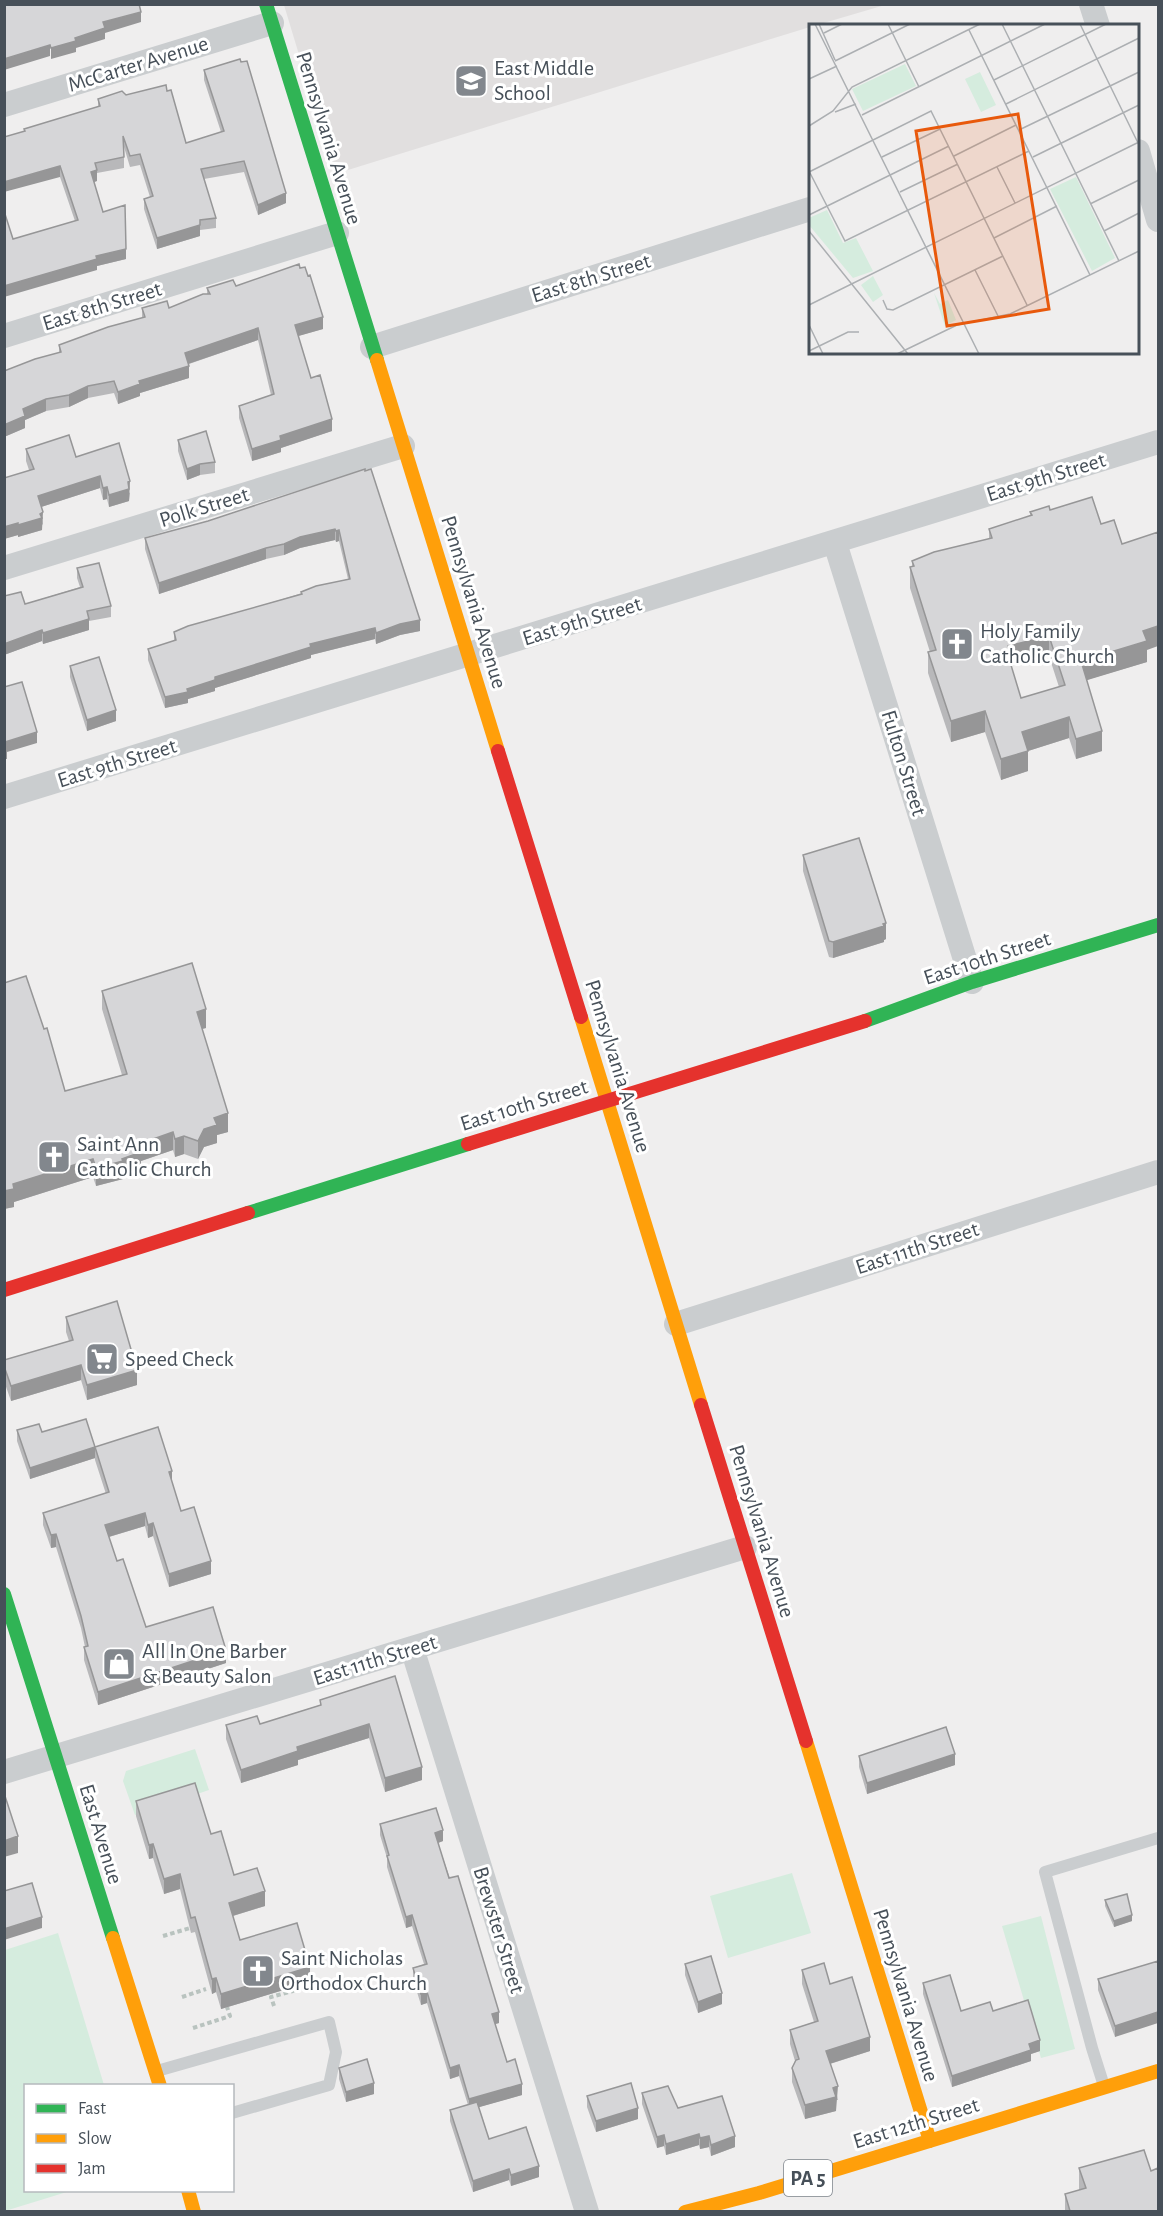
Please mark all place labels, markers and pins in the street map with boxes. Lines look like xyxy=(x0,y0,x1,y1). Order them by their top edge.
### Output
place label: East Middle School xyxy=(494,57,594,104)
school or university icon: East Middle School xyxy=(453,63,489,99)
place label: Holy Family Catholic Church xyxy=(980,620,1115,667)
church icon: Holy Family Catholic Church xyxy=(939,626,975,662)
place label: Saint Ann Catholic Church xyxy=(77,1133,212,1180)
church icon: Saint Ann Catholic Church xyxy=(36,1139,72,1175)
supermarket icon: Speed Check xyxy=(84,1341,120,1377)
place label: Speed Check xyxy=(125,1348,233,1370)
place label: All In One Barber & Beauty Salon xyxy=(142,1640,286,1687)
shop icon: All In One Barber & Beauty Salon xyxy=(101,1646,137,1682)
place label: Saint Nicholas Orthodox Church xyxy=(281,1947,427,1994)
church icon: Saint Nicholas Orthodox Church xyxy=(240,1953,276,1989)

